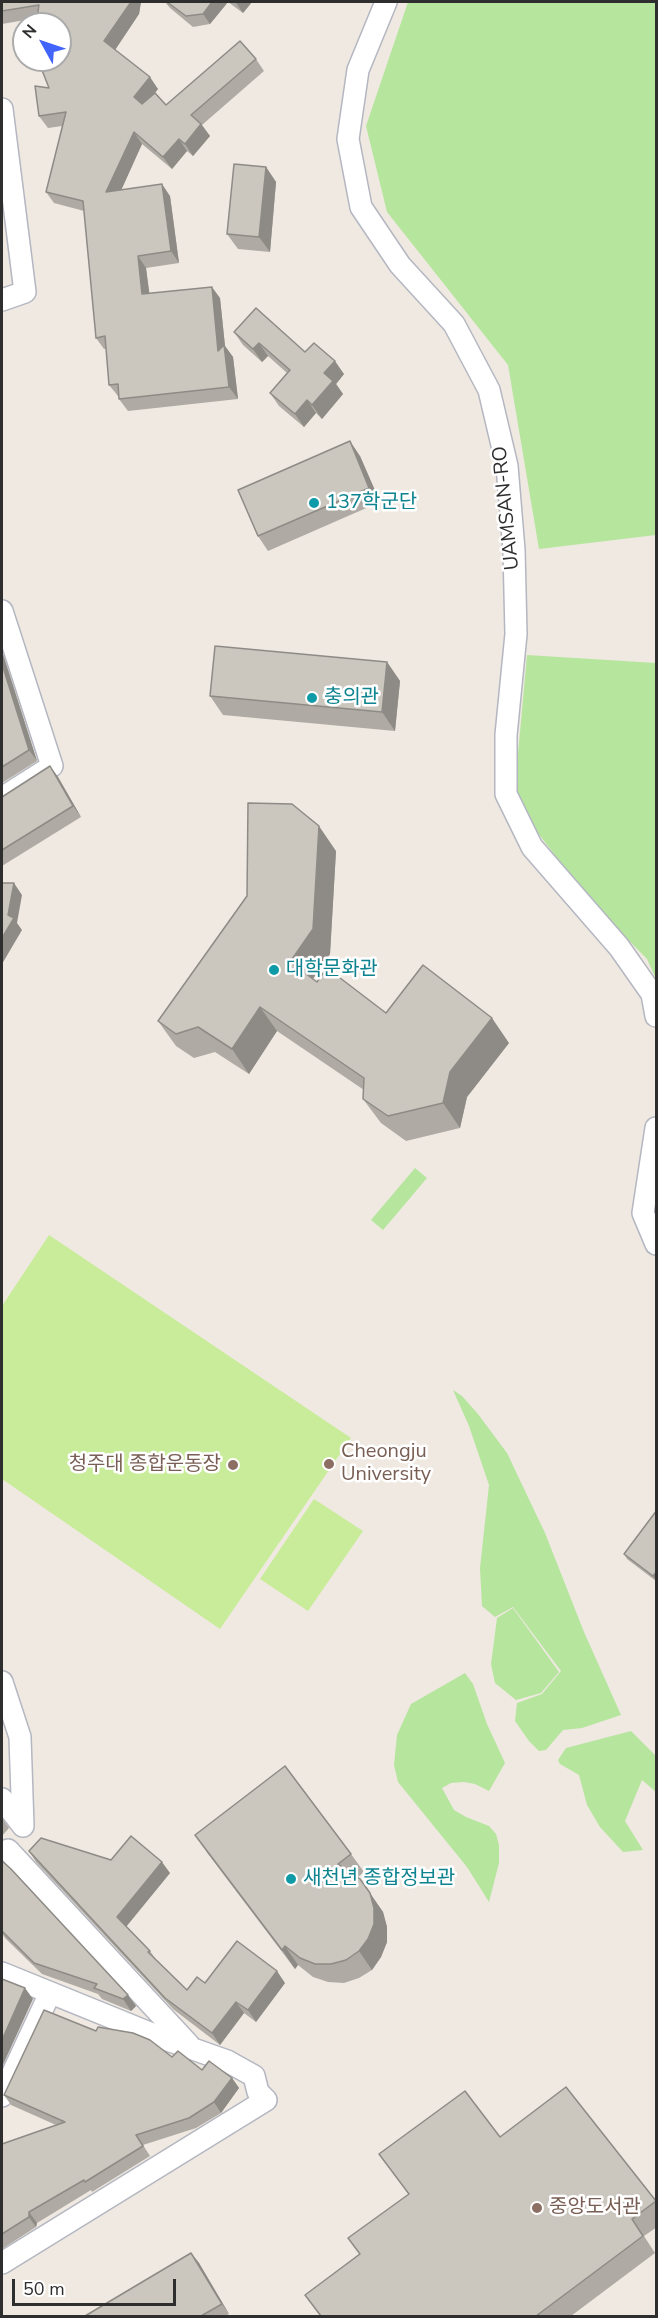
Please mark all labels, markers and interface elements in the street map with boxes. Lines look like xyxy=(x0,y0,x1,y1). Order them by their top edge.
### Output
north arrow xyxy=(12,12,72,72)
text: N xyxy=(17,20,42,43)
street label: UAMSAN-RO xyxy=(489,445,525,571)
place label: 137학군단 xyxy=(326,491,417,515)
marker: 137학군단 xyxy=(307,496,321,510)
place label: 충의관 xyxy=(324,686,379,710)
marker: 충의관 xyxy=(305,691,319,705)
place label: 대학문화관 xyxy=(286,958,378,982)
marker: 대학문화관 xyxy=(267,963,281,977)
place label: Cheongju University xyxy=(341,1440,431,1487)
place label: 청주대 종합운동장 xyxy=(69,1453,221,1477)
marker: Cheongju University xyxy=(322,1457,336,1471)
marker: 청주대 종합운동장 xyxy=(226,1458,240,1472)
place label: 새천년 종합정보관 xyxy=(303,1867,455,1891)
marker: 새천년 종합정보관 xyxy=(284,1872,298,1886)
place label: 중앙도서관 xyxy=(549,2196,641,2220)
marker: 중앙도서관 xyxy=(530,2201,544,2215)
scale bar xyxy=(15,2267,178,2305)
text: 50 m xyxy=(23,2277,65,2301)

